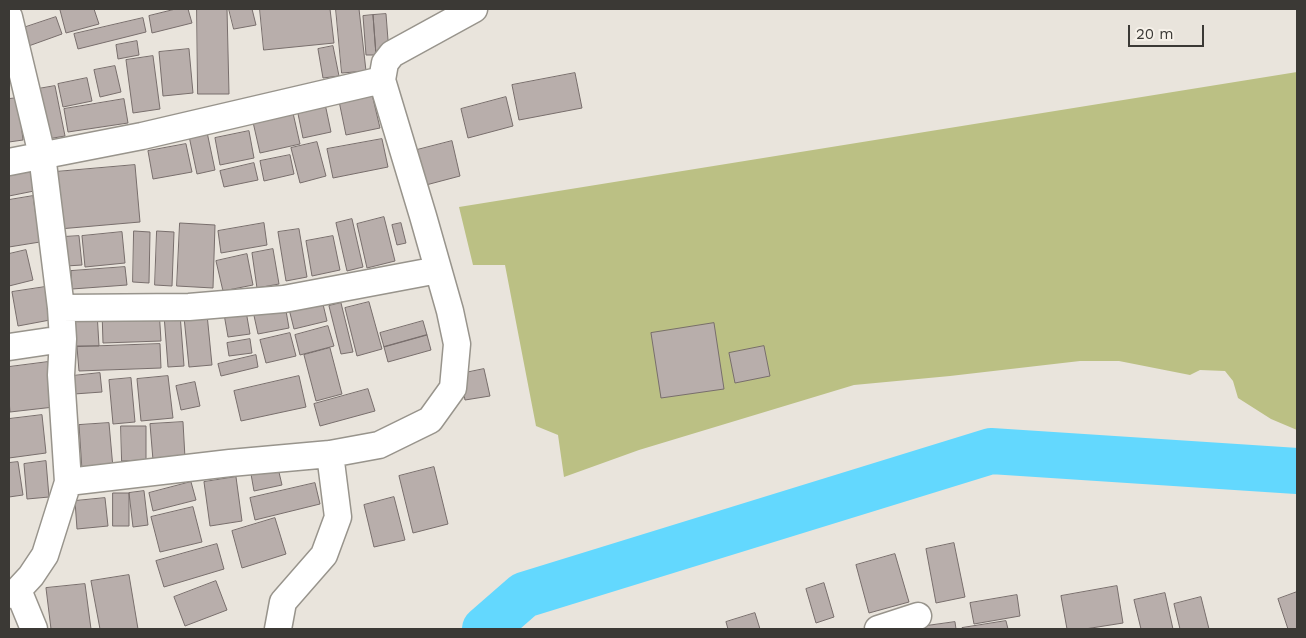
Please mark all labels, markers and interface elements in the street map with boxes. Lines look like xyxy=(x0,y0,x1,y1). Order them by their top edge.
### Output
scale bar xyxy=(1131,15,1207,47)
text: 20 m xyxy=(1136,25,1174,43)

